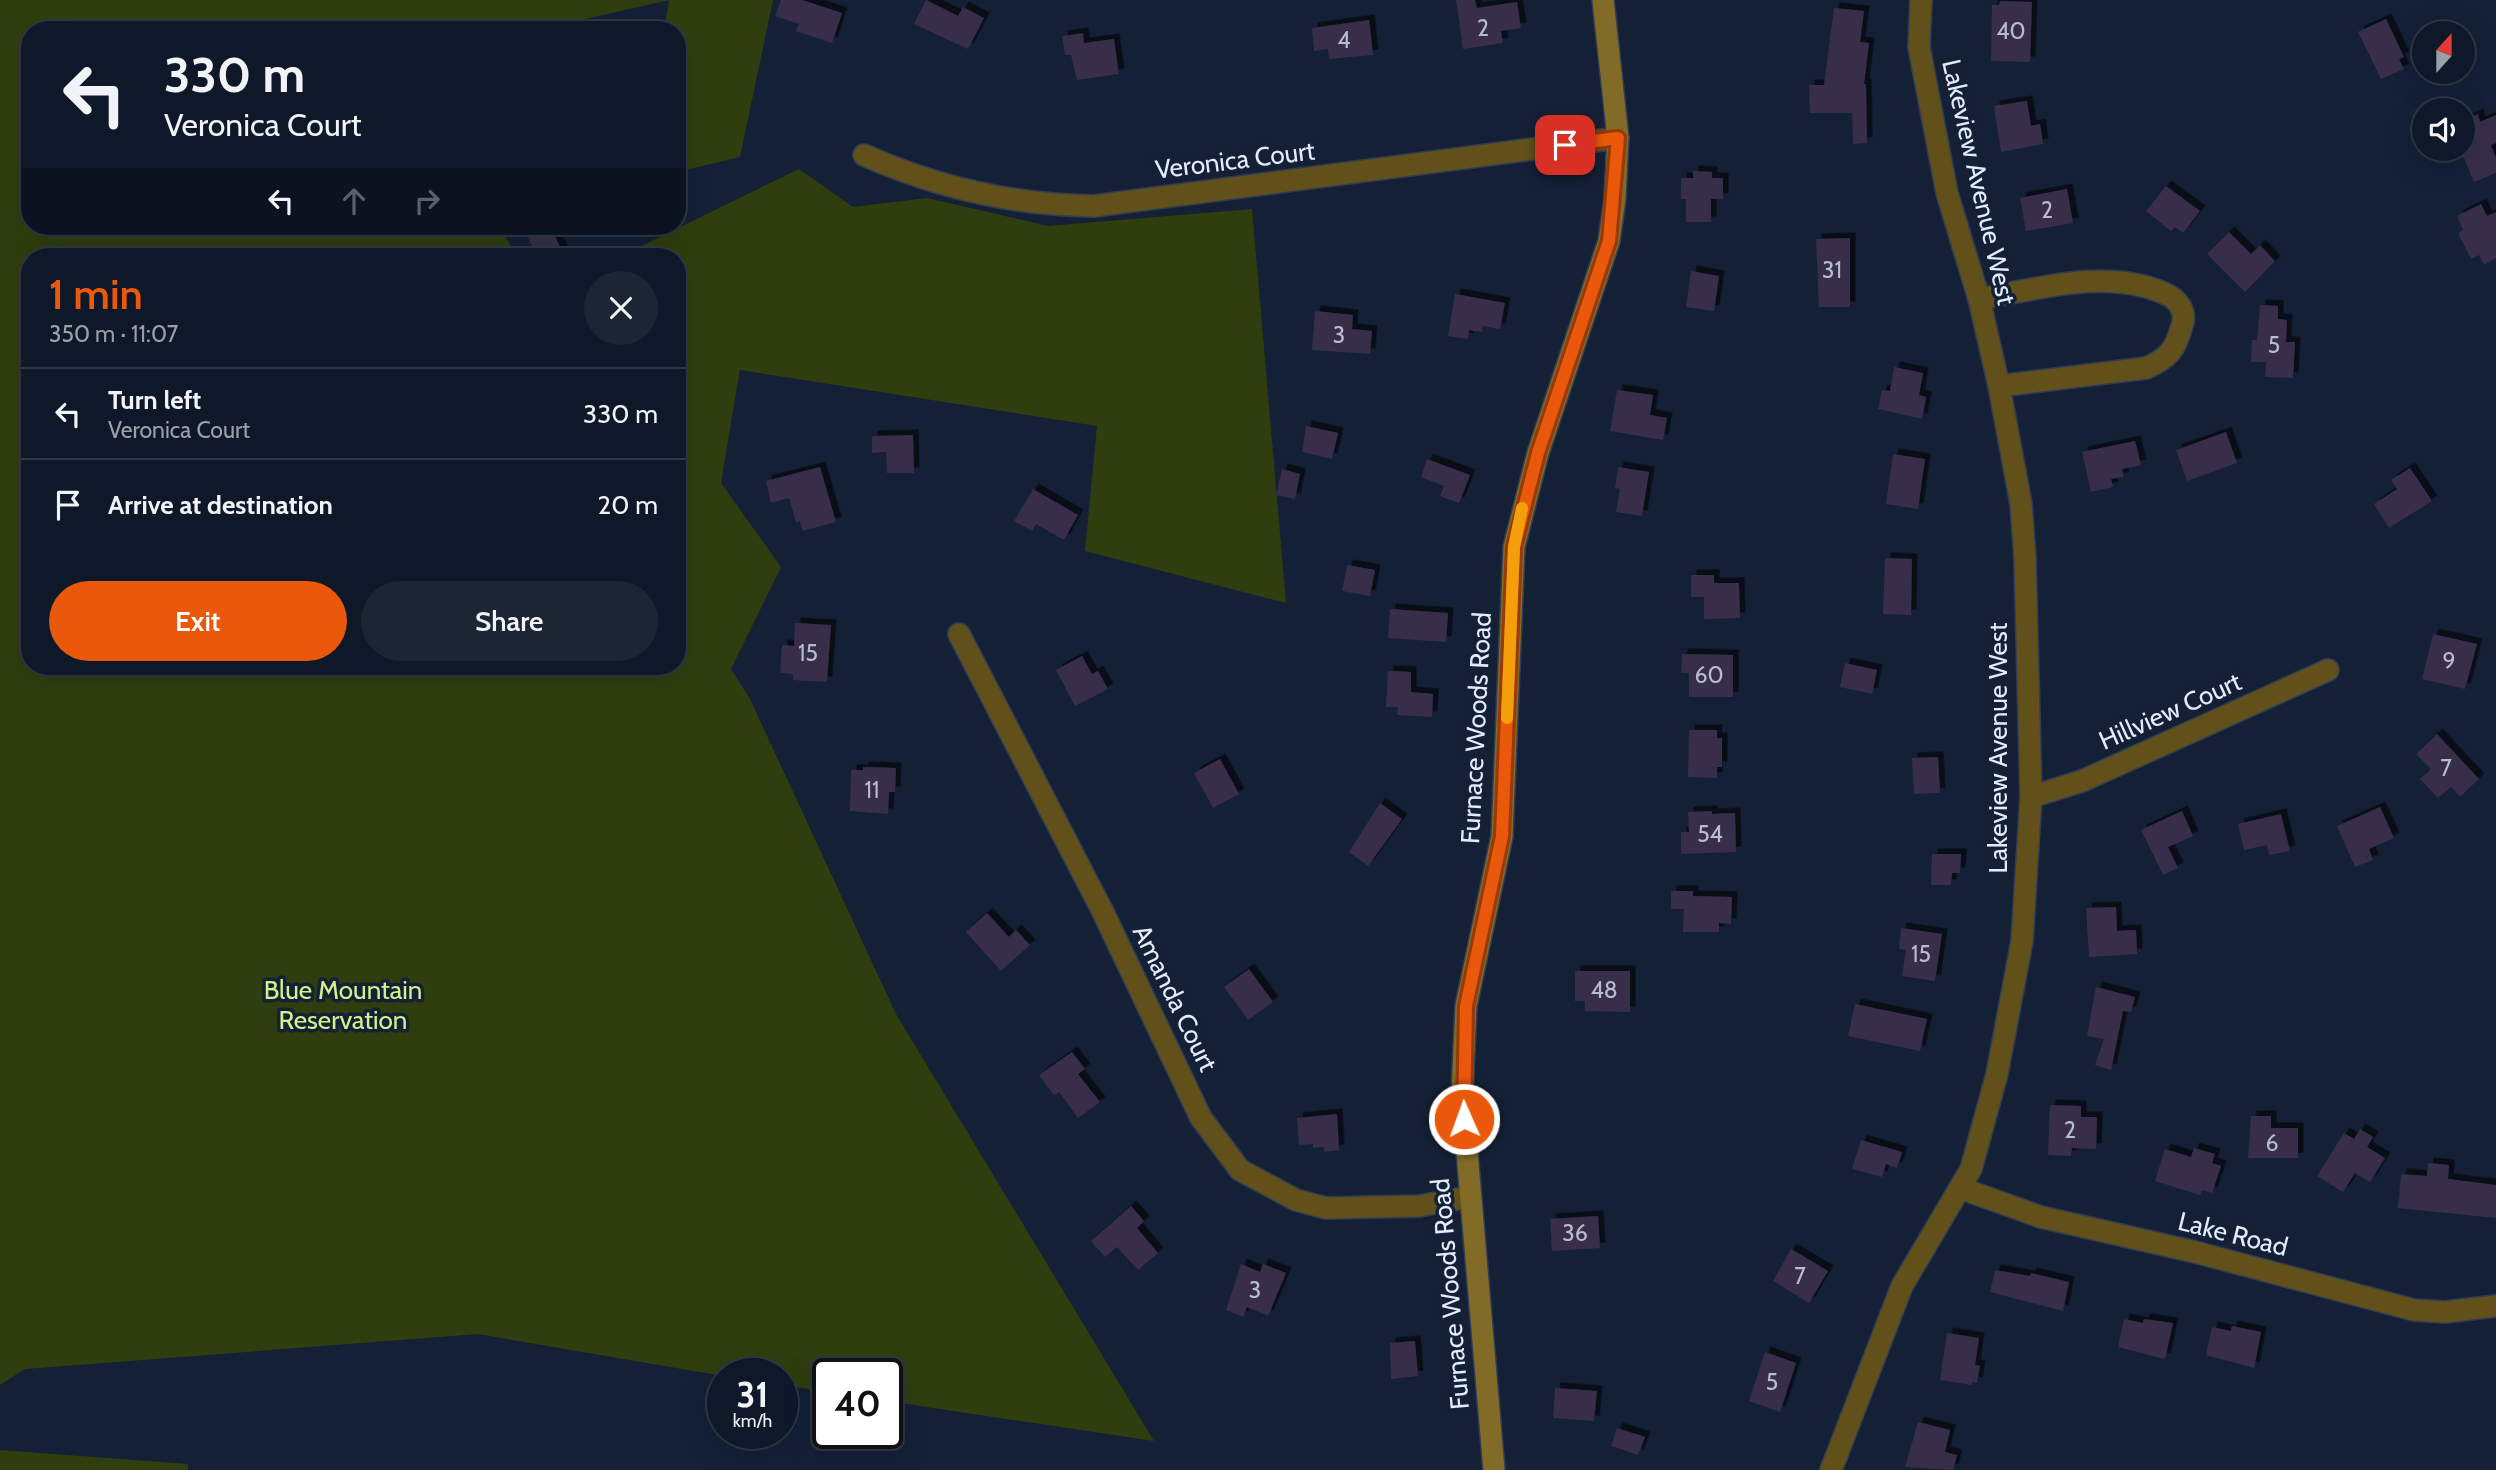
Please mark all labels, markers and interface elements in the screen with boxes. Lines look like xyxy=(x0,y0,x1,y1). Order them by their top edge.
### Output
house number: 2 xyxy=(1477,14,1489,42)
house number: 40 xyxy=(1996,17,2026,45)
north arrow xyxy=(2412,21,2474,84)
map controls xyxy=(2412,21,2475,161)
house number: 4 xyxy=(1337,26,1351,54)
text: 330 m xyxy=(164,45,305,104)
icon: left xyxy=(49,49,140,140)
street label: Lakeview Avenue West xyxy=(1935,56,2023,308)
button: sound xyxy=(2412,98,2475,161)
text: Veronica Court xyxy=(164,105,362,144)
pin xyxy=(1535,115,1595,175)
icon: arrive xyxy=(1546,126,1584,164)
street label: Veronica Court xyxy=(1153,134,1317,186)
icon: left xyxy=(262,182,300,220)
icon: ahead xyxy=(335,182,373,220)
icon: right xyxy=(408,182,446,220)
house number: 2 xyxy=(2041,196,2053,224)
house number: 31 xyxy=(1822,256,1842,284)
text: 1 min xyxy=(49,268,143,320)
button: close xyxy=(584,271,658,345)
text: 350 m · 11:07 xyxy=(49,320,178,348)
house number: 3 xyxy=(1333,321,1345,349)
house number: 5 xyxy=(2268,331,2280,359)
text: Turn left xyxy=(108,384,201,416)
icon: left xyxy=(49,395,87,433)
text: 330 m xyxy=(583,398,658,430)
text: Veronica Court xyxy=(108,416,250,444)
icon: arrive xyxy=(49,486,87,524)
text: Arrive at destination xyxy=(108,489,333,521)
text: 20 m xyxy=(598,489,658,521)
button: Exit xyxy=(49,581,347,661)
button: Share xyxy=(361,581,658,661)
street label: Furnace Woods Road xyxy=(1454,611,1498,845)
street label: Lakeview Avenue West xyxy=(1982,622,2014,873)
house number: 15 xyxy=(798,639,818,667)
house number: 9 xyxy=(2442,647,2456,675)
house number: 60 xyxy=(1694,661,1724,689)
street label: Hillview Court xyxy=(2094,665,2246,757)
house number: 7 xyxy=(2440,754,2452,782)
house number: 11 xyxy=(865,776,880,804)
house number: 54 xyxy=(1697,820,1723,848)
street label: Amanda Court xyxy=(1126,919,1224,1077)
house number: 15 xyxy=(1911,940,1931,968)
park label: Blue Mountain Reservation xyxy=(264,974,422,1036)
house number: 48 xyxy=(1590,976,1618,1004)
position arrow xyxy=(1427,1082,1501,1156)
house number: 2 xyxy=(2064,1116,2076,1144)
house number: 6 xyxy=(2265,1129,2279,1157)
street label: Furnace Woods Road xyxy=(1424,1177,1476,1411)
street label: Lake Road xyxy=(2175,1205,2291,1263)
house number: 36 xyxy=(1562,1219,1588,1247)
house number: 7 xyxy=(1794,1262,1806,1290)
house number: 3 xyxy=(1249,1276,1261,1304)
speed limit sign: 40 xyxy=(812,1358,903,1449)
house number: 5 xyxy=(1766,1368,1778,1396)
text: 31 xyxy=(737,1373,768,1416)
text: km/h xyxy=(733,1410,772,1432)

